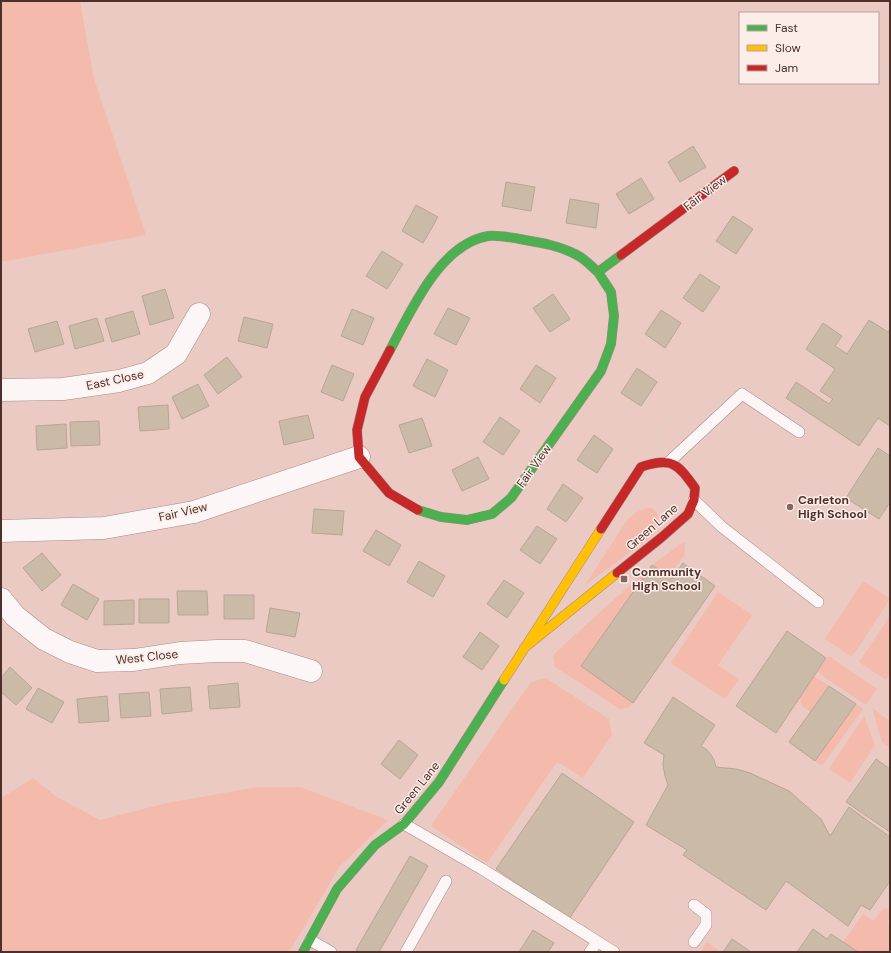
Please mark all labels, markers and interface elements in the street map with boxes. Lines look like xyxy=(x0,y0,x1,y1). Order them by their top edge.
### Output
legend xyxy=(739,12,879,84)
text: Fast xyxy=(775,20,798,36)
text: Slow xyxy=(775,40,801,56)
text: Jam xyxy=(775,60,798,76)
street label: Fair View xyxy=(680,172,730,214)
street label: East Close xyxy=(85,366,145,394)
street label: Fair View xyxy=(513,441,555,491)
place label: Carleton High School xyxy=(798,492,867,522)
street label: Fair View xyxy=(157,499,209,525)
street label: Green Lane xyxy=(623,500,681,554)
marker: Carleton High School xyxy=(785,502,795,512)
place label: Community High School xyxy=(632,564,702,594)
marker: Community High School xyxy=(619,574,629,584)
street label: West Close xyxy=(115,646,179,668)
street label: Green Lane xyxy=(391,758,443,818)

